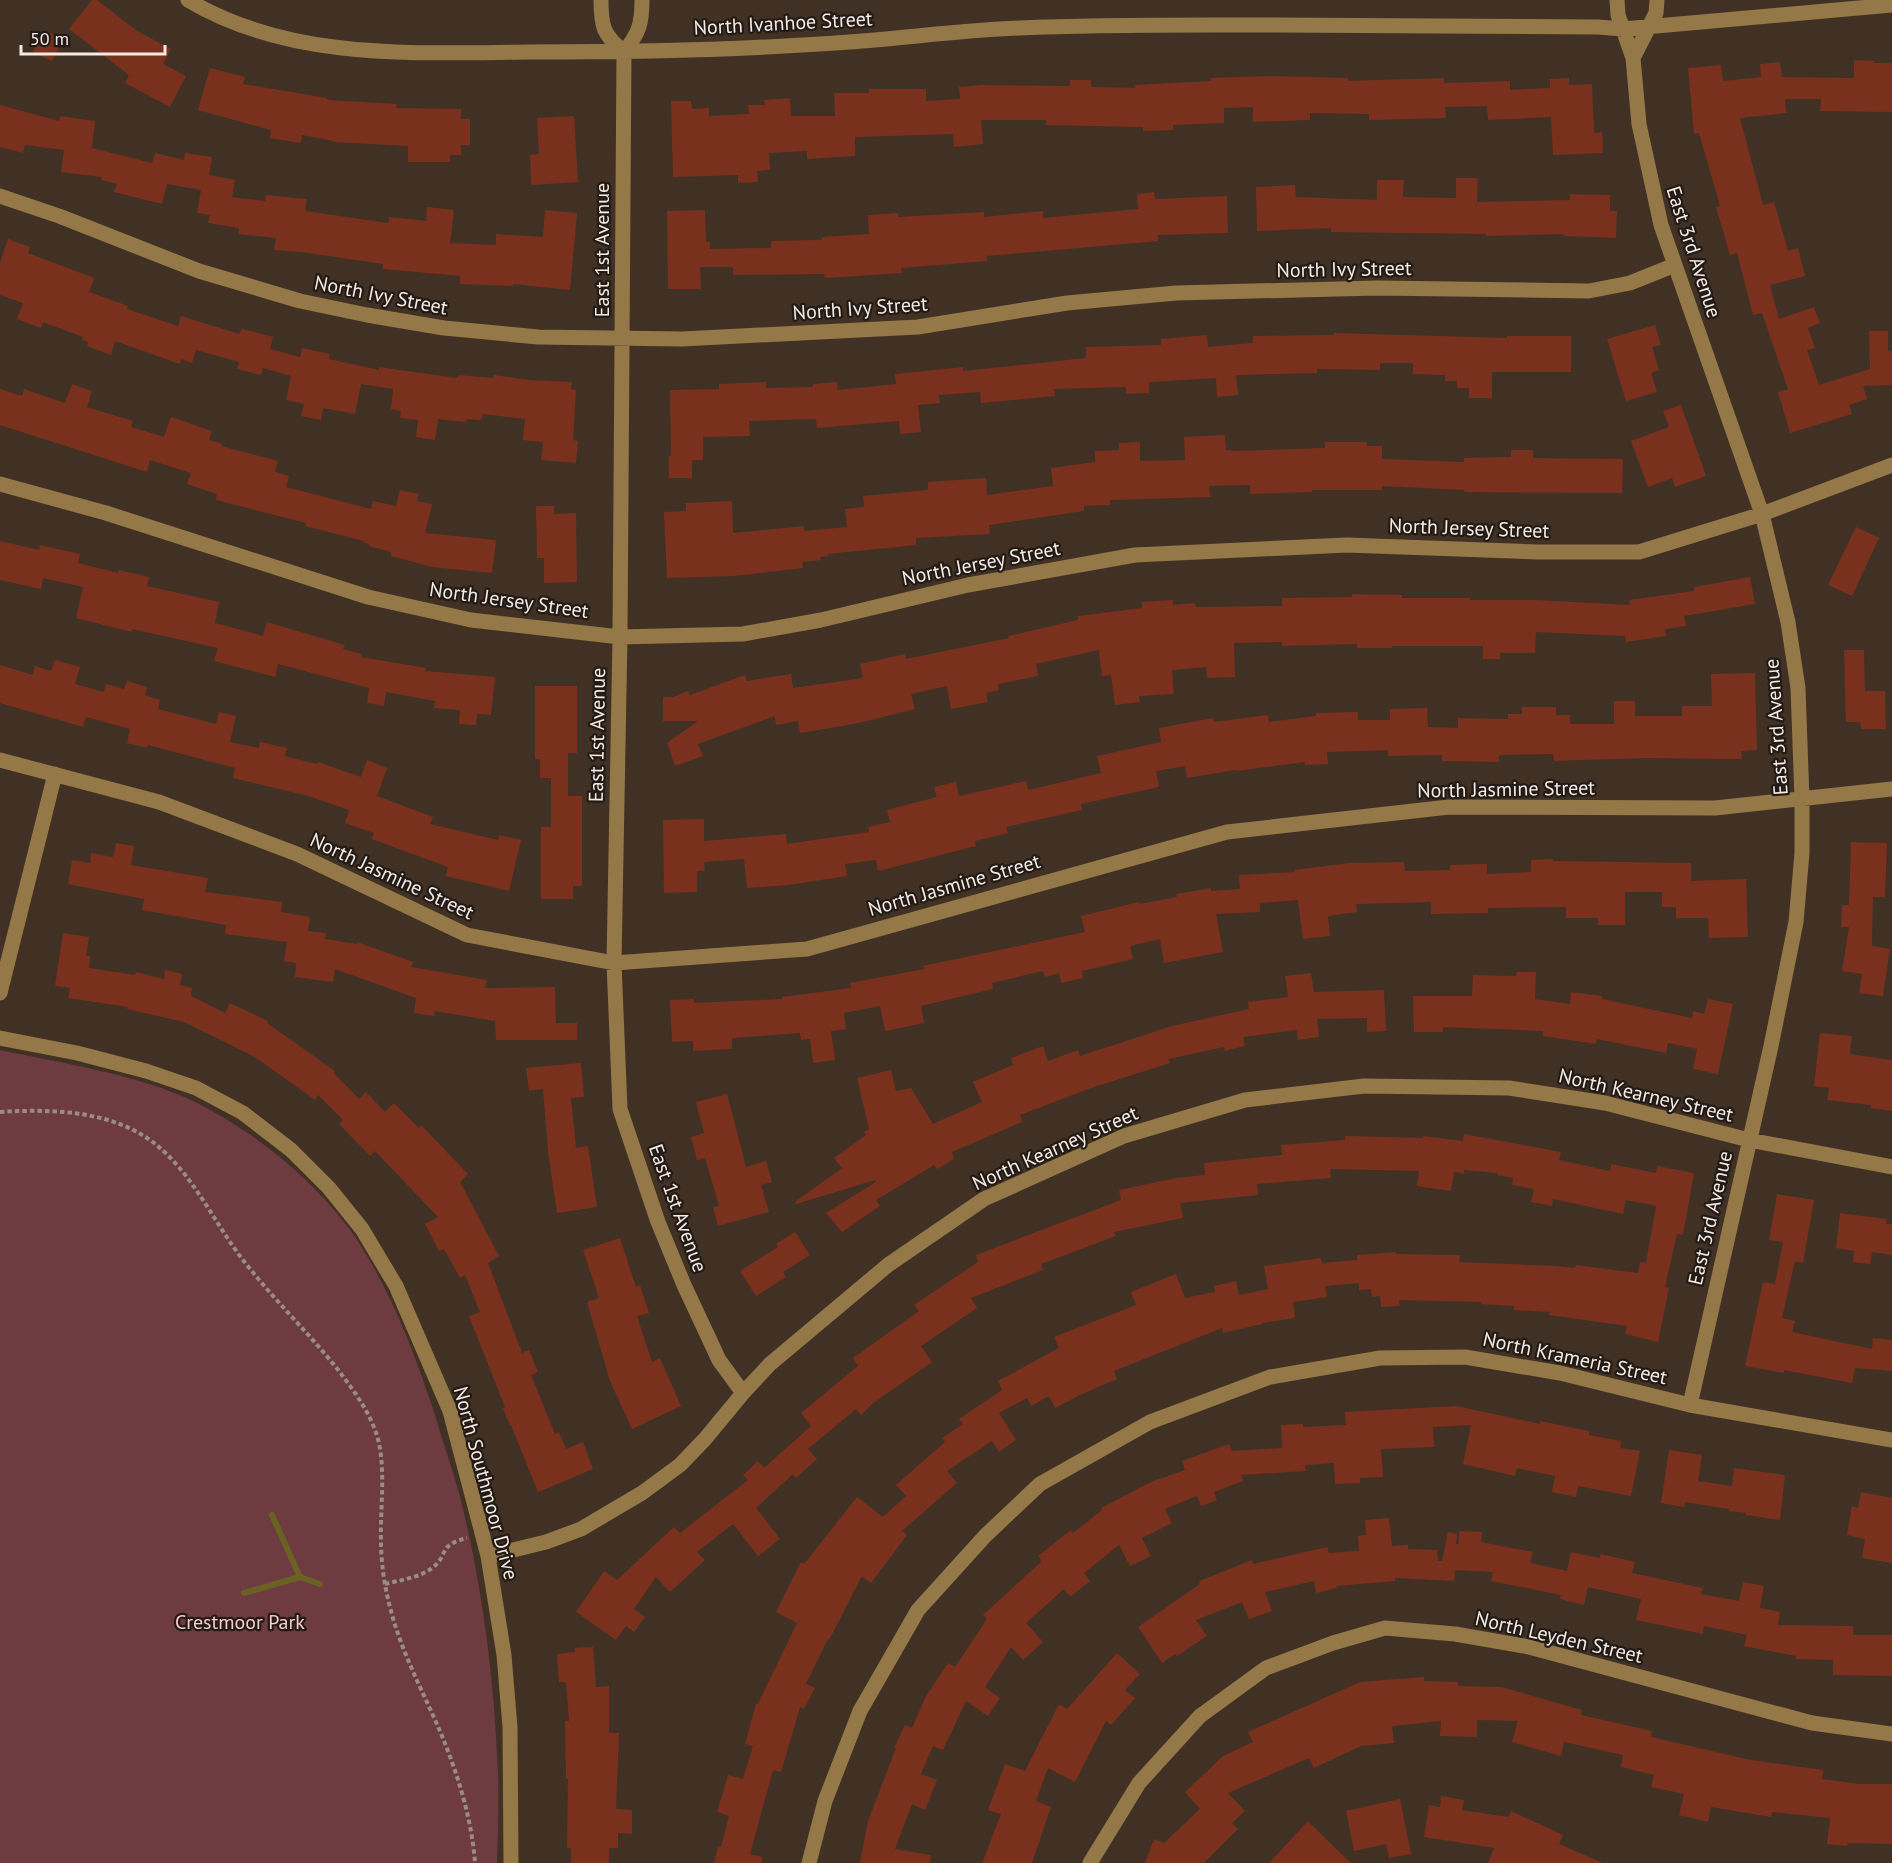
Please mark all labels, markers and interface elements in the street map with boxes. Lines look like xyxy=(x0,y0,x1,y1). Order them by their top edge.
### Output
street label: North Ivanhoe Street xyxy=(693,5,873,41)
scale bar xyxy=(21,18,165,56)
text: 50 m xyxy=(30,27,69,50)
street label: East 1st Avenue xyxy=(589,183,615,317)
street label: East 3rd Avenue xyxy=(1660,183,1728,321)
street label: North Ivy Street xyxy=(1276,255,1412,283)
street label: North Ivy Street xyxy=(312,269,450,321)
street label: North Ivy Street xyxy=(792,290,929,326)
street label: North Jersey Street xyxy=(1388,512,1550,544)
street label: North Jersey Street xyxy=(900,535,1063,591)
street label: North Jersey Street xyxy=(428,576,591,624)
street label: East 3rd Avenue xyxy=(1758,658,1794,796)
street label: East 1st Avenue xyxy=(583,668,611,802)
street label: North Jasmine Street xyxy=(1417,774,1595,804)
street label: North Jasmine Street xyxy=(306,827,478,925)
street label: North Jasmine Street xyxy=(865,848,1043,922)
street label: North Kearney Street xyxy=(1556,1062,1736,1128)
street label: North Kearney Street xyxy=(968,1100,1142,1196)
street label: East 1st Avenue xyxy=(643,1140,713,1276)
street label: East 3rd Avenue xyxy=(1682,1148,1738,1288)
street label: North Krameria Street xyxy=(1480,1326,1670,1390)
street label: North Southmoor Drive xyxy=(448,1383,524,1583)
street label: North Leyden Street xyxy=(1473,1605,1646,1669)
park label: Crestmoor Park xyxy=(175,1609,305,1635)

